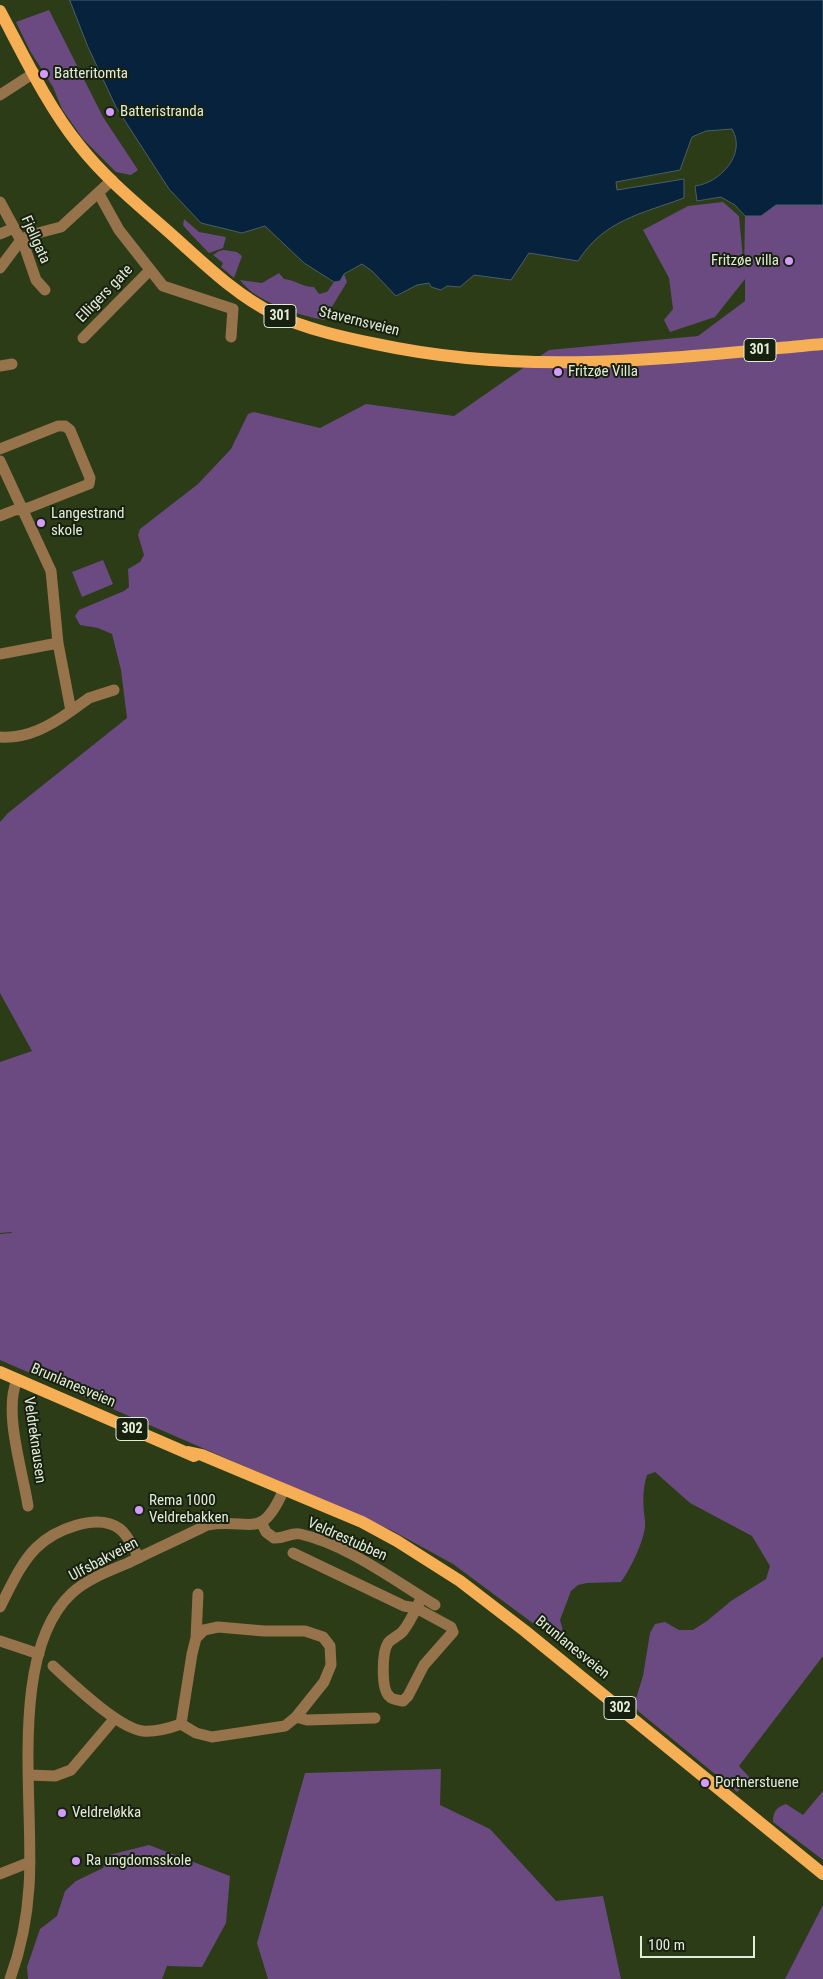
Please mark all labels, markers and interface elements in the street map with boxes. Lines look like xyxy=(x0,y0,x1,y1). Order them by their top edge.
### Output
place label: Batteritomta xyxy=(54,65,128,83)
marker: Batteritomta xyxy=(38,68,50,80)
place label: Batteristranda xyxy=(120,103,204,121)
marker: Batteristranda xyxy=(104,106,116,118)
street label: Fjellgata xyxy=(16,213,54,267)
place label: Fritzøe villa xyxy=(711,252,779,270)
marker: Fritzøe villa xyxy=(783,255,795,267)
street label: Elligers gate xyxy=(73,261,137,327)
street label: Stavernsveien xyxy=(317,303,401,341)
road number: 301 xyxy=(264,304,296,328)
road number: 301 xyxy=(744,338,776,362)
place label: Fritzøe Villa xyxy=(568,363,638,381)
marker: Fritzøe Villa xyxy=(552,366,564,378)
place label: Langestrand skole xyxy=(51,505,124,540)
marker: Langestrand skole xyxy=(35,517,47,529)
street label: Brunlanesveien xyxy=(28,1360,118,1412)
street label: Veldreknausen xyxy=(19,1396,49,1484)
road number: 302 xyxy=(116,1418,148,1440)
place label: Rema 1000 Veldrebakken xyxy=(149,1492,229,1527)
marker: Rema 1000 Veldrebakken xyxy=(133,1504,145,1516)
street label: Veldrestubben xyxy=(304,1514,390,1566)
street label: Ulfsbakveien xyxy=(66,1534,142,1586)
street label: Brunlanesveien xyxy=(531,1613,613,1683)
road number: 302 xyxy=(604,1696,636,1720)
place label: Portnerstuene xyxy=(715,1774,799,1792)
marker: Portnerstuene xyxy=(699,1777,711,1789)
place label: Veldreløkka xyxy=(72,1804,141,1822)
marker: Veldreløkka xyxy=(56,1807,68,1819)
place label: Ra ungdomsskole xyxy=(86,1852,191,1870)
marker: Ra ungdomsskole xyxy=(70,1855,82,1867)
scale bar xyxy=(643,1926,758,1958)
text: 100 m xyxy=(648,1936,685,1954)

